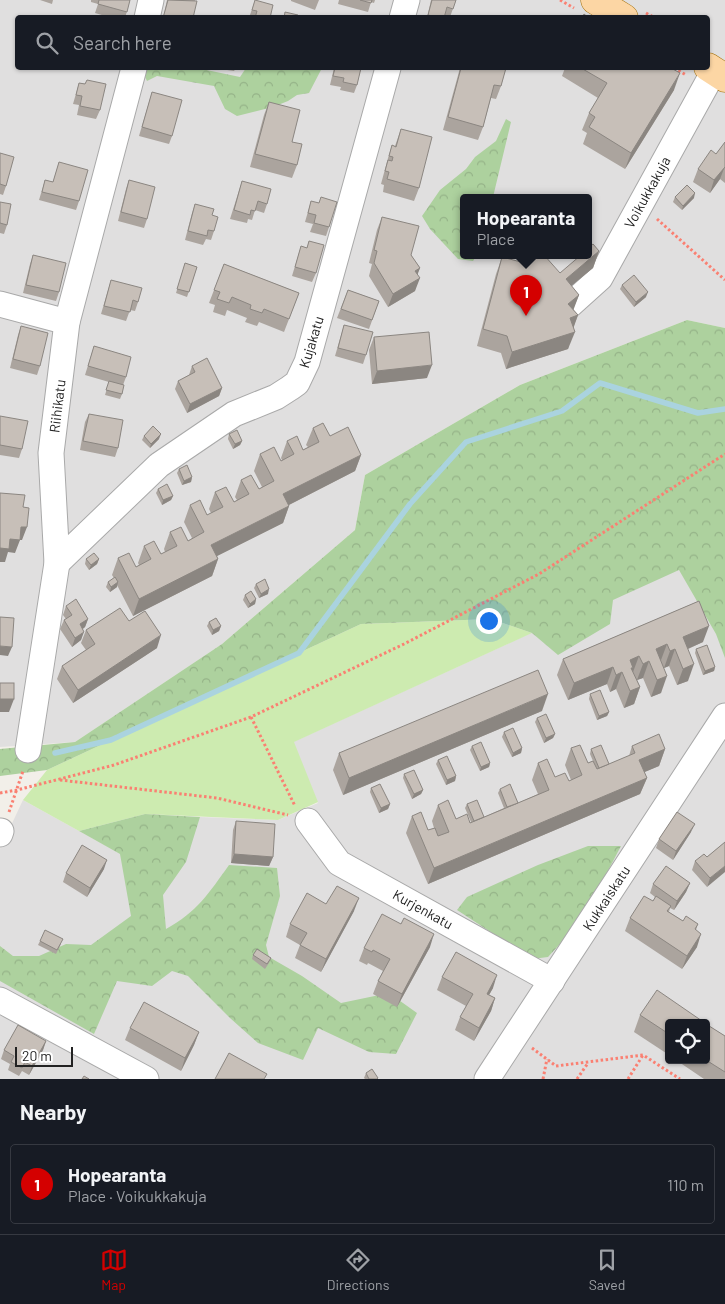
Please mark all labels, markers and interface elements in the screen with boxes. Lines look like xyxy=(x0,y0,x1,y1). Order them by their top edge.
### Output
search box xyxy=(15,15,710,70)
icon: search xyxy=(33,29,61,57)
text: Search here xyxy=(73,31,172,54)
street label: Voikukkakuja xyxy=(620,153,674,231)
popup xyxy=(460,194,592,259)
text: Hopearanta xyxy=(477,206,575,229)
text: Place xyxy=(477,229,515,248)
pin: 1 xyxy=(510,275,542,316)
street label: Kujakatu xyxy=(295,314,327,370)
street label: Riihikatu xyxy=(45,378,69,434)
your location xyxy=(476,608,502,634)
street label: Kukkaiskatu xyxy=(579,862,633,934)
street label: Kurjenkatu xyxy=(390,886,456,932)
map controls xyxy=(665,1019,710,1064)
button: locate xyxy=(665,1019,710,1064)
scale bar xyxy=(15,1044,72,1067)
text: 20 m xyxy=(22,1047,52,1064)
text: Nearby xyxy=(20,1099,86,1124)
text: Hopearanta xyxy=(68,1163,166,1186)
text: 1 xyxy=(34,1175,40,1194)
text: 110 m xyxy=(667,1175,704,1194)
text: Place · Voikukkakuja xyxy=(68,1186,207,1205)
tab: Map xyxy=(100,1246,128,1293)
tab: Directions xyxy=(327,1246,389,1293)
tab: Saved xyxy=(589,1246,625,1293)

